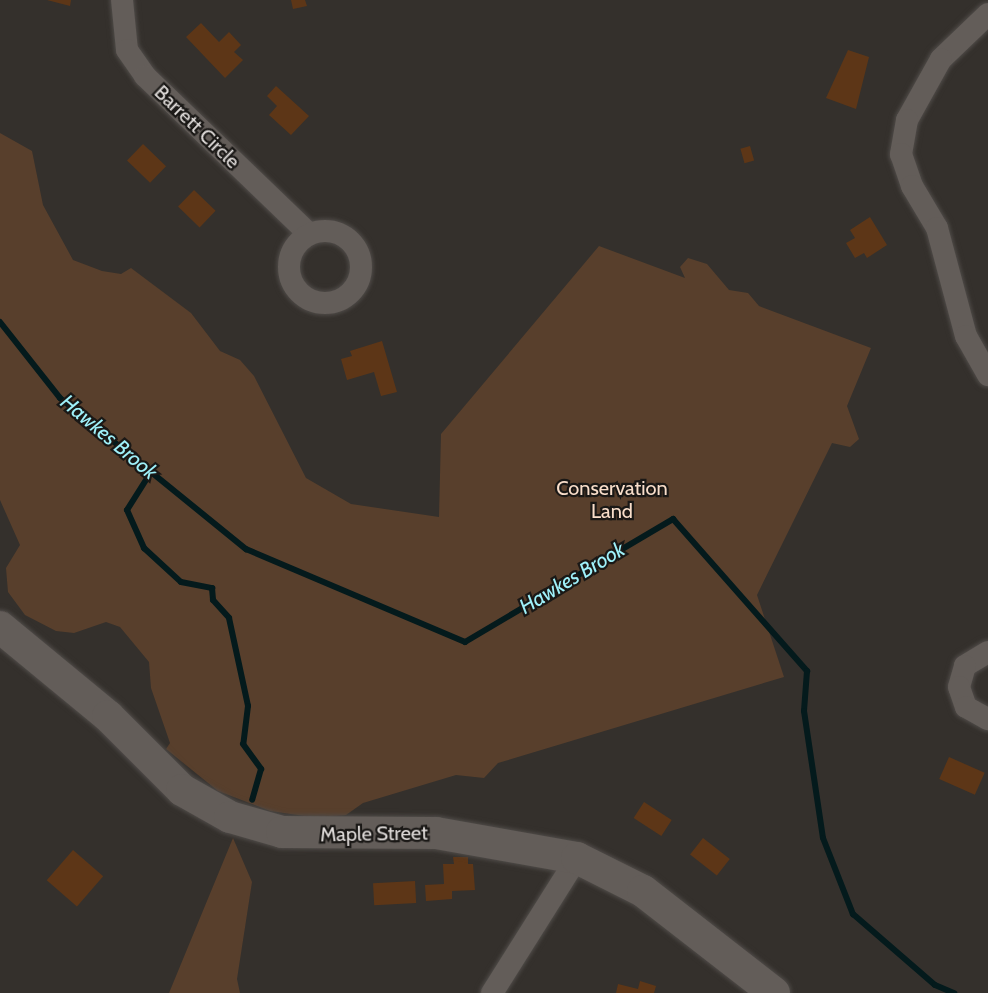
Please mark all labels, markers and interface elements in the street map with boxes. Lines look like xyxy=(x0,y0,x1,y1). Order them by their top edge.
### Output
street label: Barrett Circle xyxy=(149,80,245,174)
water label: Hawkes Brook xyxy=(55,389,163,485)
park label: Conservation Land xyxy=(556,476,668,523)
water label: Hawkes Brook xyxy=(515,537,629,619)
street label: Maple Street xyxy=(320,821,428,847)

